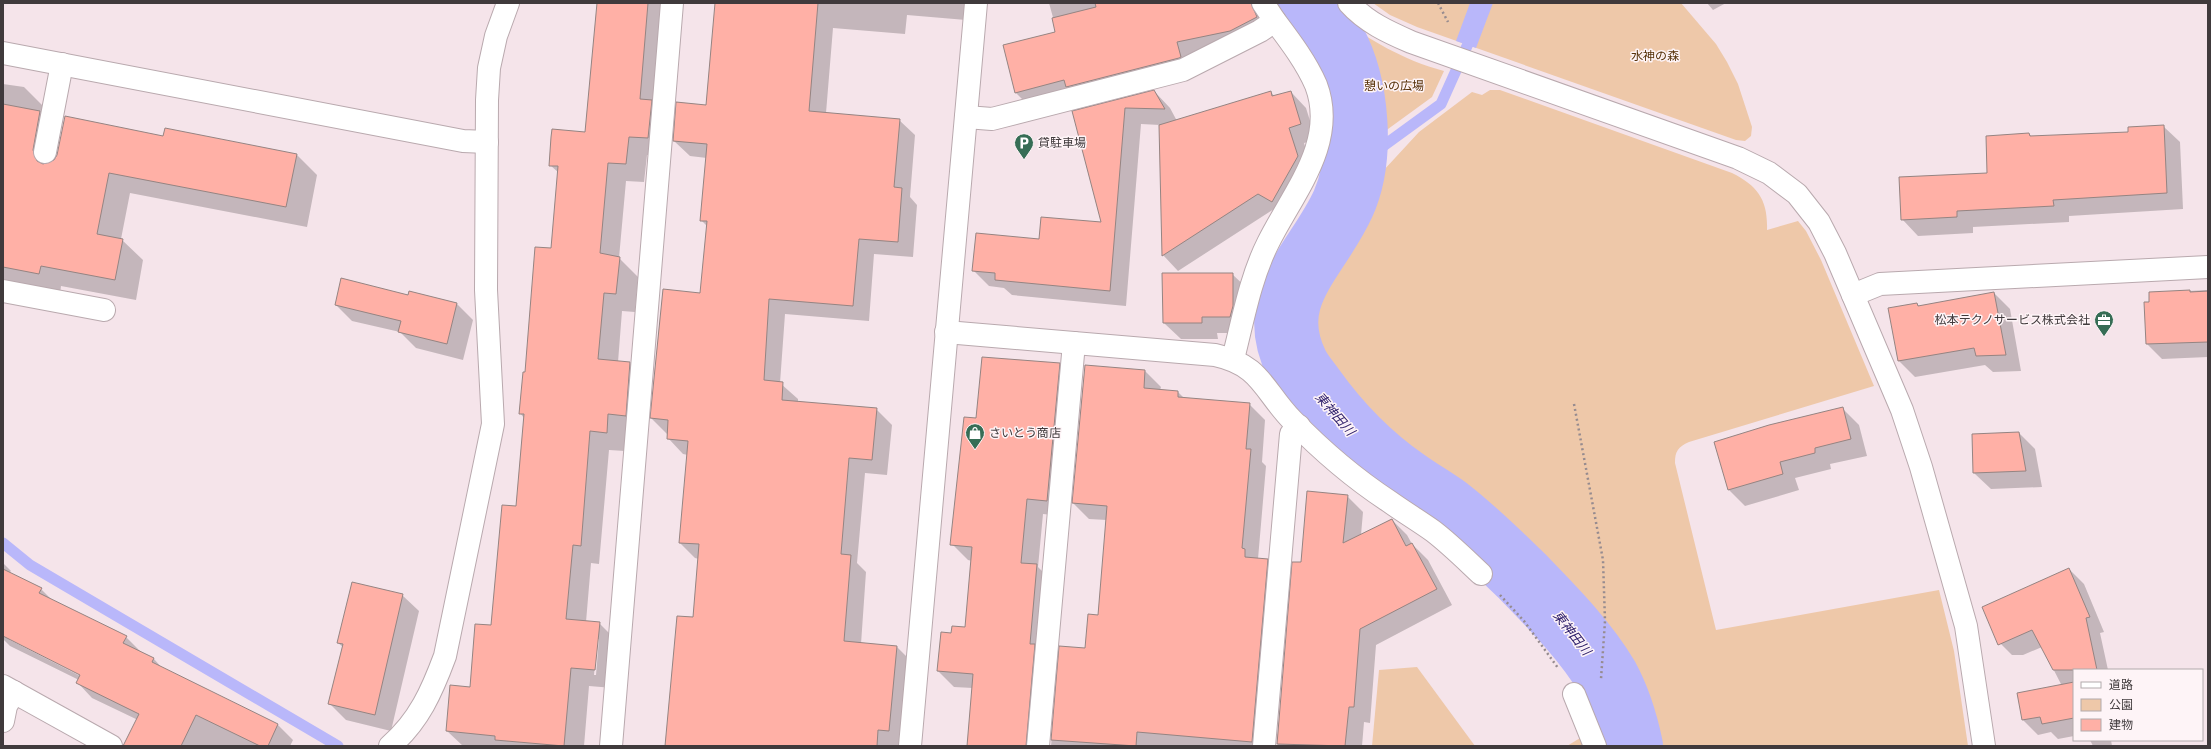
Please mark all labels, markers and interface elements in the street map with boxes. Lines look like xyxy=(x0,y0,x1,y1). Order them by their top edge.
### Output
park label: 水神の森 xyxy=(1631,49,1679,63)
park label: 憩いの広場 xyxy=(1364,79,1424,93)
parking icon: 貸駐車場 xyxy=(1013,132,1035,160)
place label: 貸駐車場 xyxy=(1038,136,1086,150)
office icon: 松本テクノサービス株式会社 xyxy=(2093,309,2115,337)
place label: 松本テクノサービス株式会社 xyxy=(1935,313,2090,327)
water label: 東神田川 xyxy=(1312,389,1359,440)
shop icon: さいとう商店 xyxy=(964,422,986,450)
place label: さいとう商店 xyxy=(989,426,1061,440)
water label: 東神田川 xyxy=(1550,608,1595,660)
legend xyxy=(2073,669,2203,741)
text: 道路 xyxy=(2109,678,2133,692)
text: 公園 xyxy=(2109,698,2133,712)
text: 建物 xyxy=(2109,718,2133,732)

